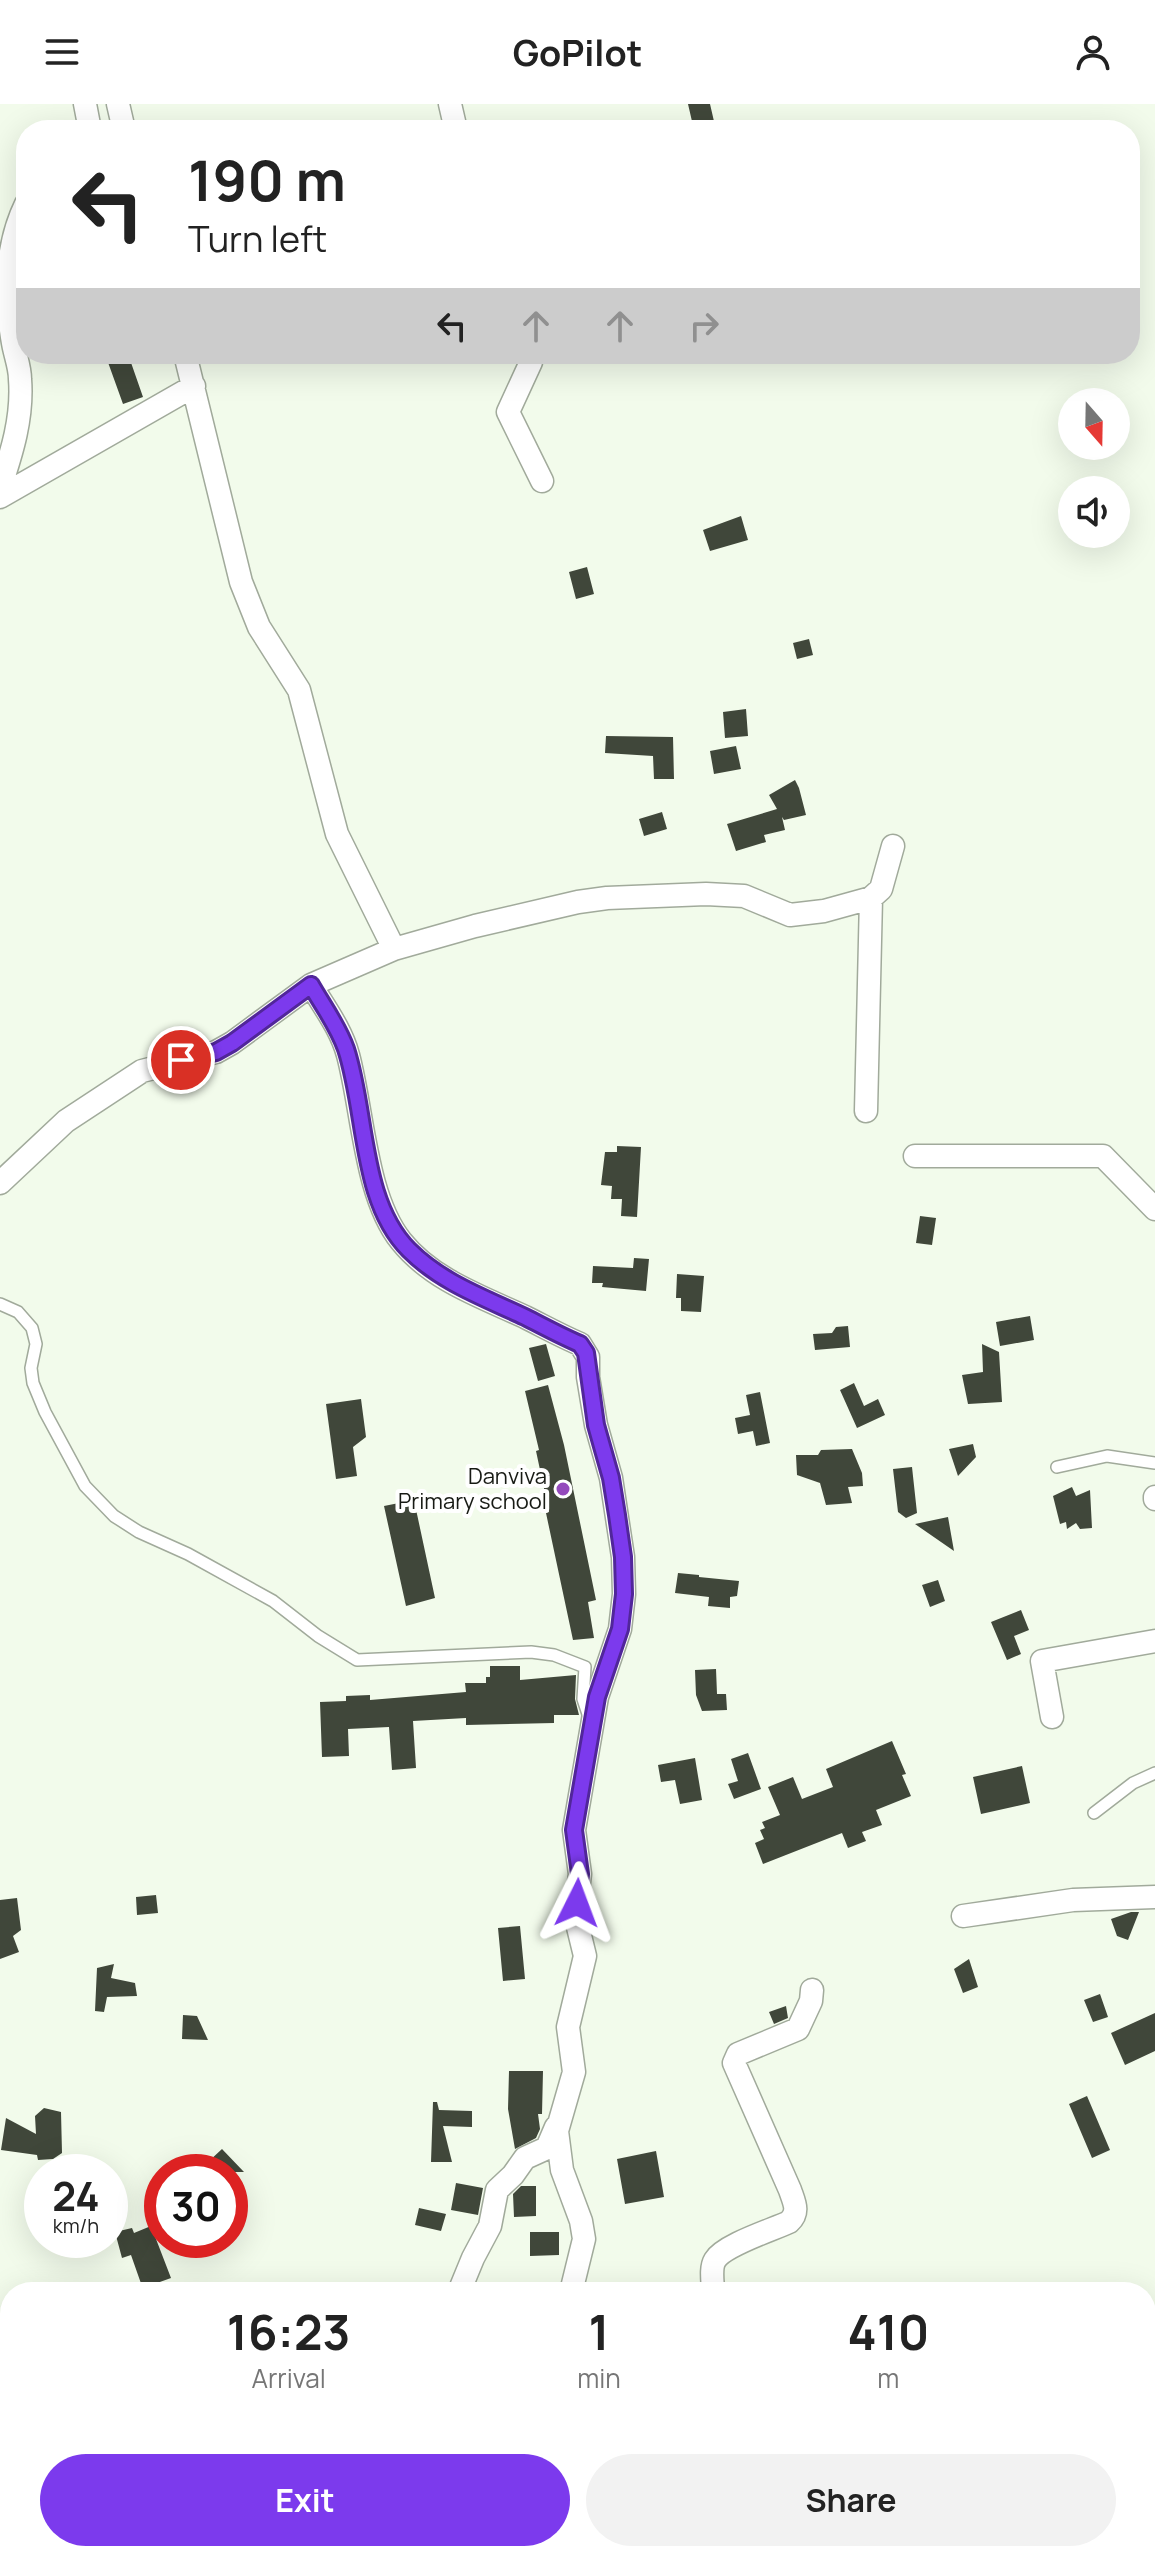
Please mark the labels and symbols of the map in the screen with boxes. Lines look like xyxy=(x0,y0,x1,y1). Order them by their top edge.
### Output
north arrow xyxy=(1058,388,1130,460)
pin xyxy=(147,1026,215,1094)
place label: Danviva Primary school xyxy=(398,1461,547,1516)
marker: Danviva Primary school xyxy=(554,1480,572,1498)
position arrow xyxy=(535,1861,619,1945)
speed limit sign: 30 xyxy=(144,2154,248,2258)

